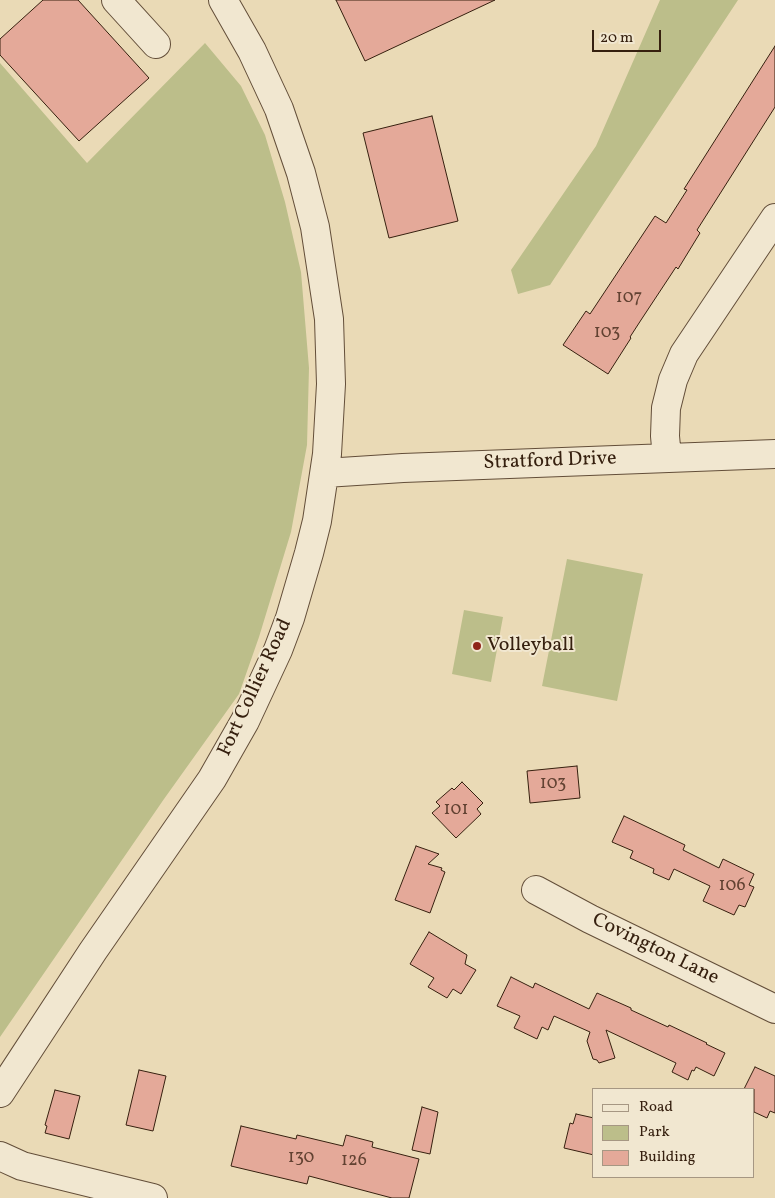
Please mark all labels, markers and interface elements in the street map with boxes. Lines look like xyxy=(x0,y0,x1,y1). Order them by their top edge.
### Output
scale bar xyxy=(595,20,664,52)
text: 20 m xyxy=(600,28,633,49)
house number: 107 xyxy=(616,288,642,310)
house number: 103 xyxy=(594,323,620,345)
street label: Stratford Drive xyxy=(483,448,617,476)
street label: Fort Collier Road xyxy=(214,616,298,760)
place label: Volleyball xyxy=(487,634,574,658)
marker: Volleyball xyxy=(471,640,483,652)
house number: 103 xyxy=(540,774,566,796)
house number: 101 xyxy=(444,800,468,822)
house number: 106 xyxy=(718,876,746,898)
street label: Covington Lane xyxy=(588,909,722,991)
legend xyxy=(592,1088,755,1178)
text: Road xyxy=(639,1097,673,1118)
text: Park xyxy=(639,1122,670,1143)
text: Building xyxy=(639,1147,695,1168)
house number: 130 xyxy=(288,1148,314,1170)
house number: 126 xyxy=(341,1151,367,1173)

